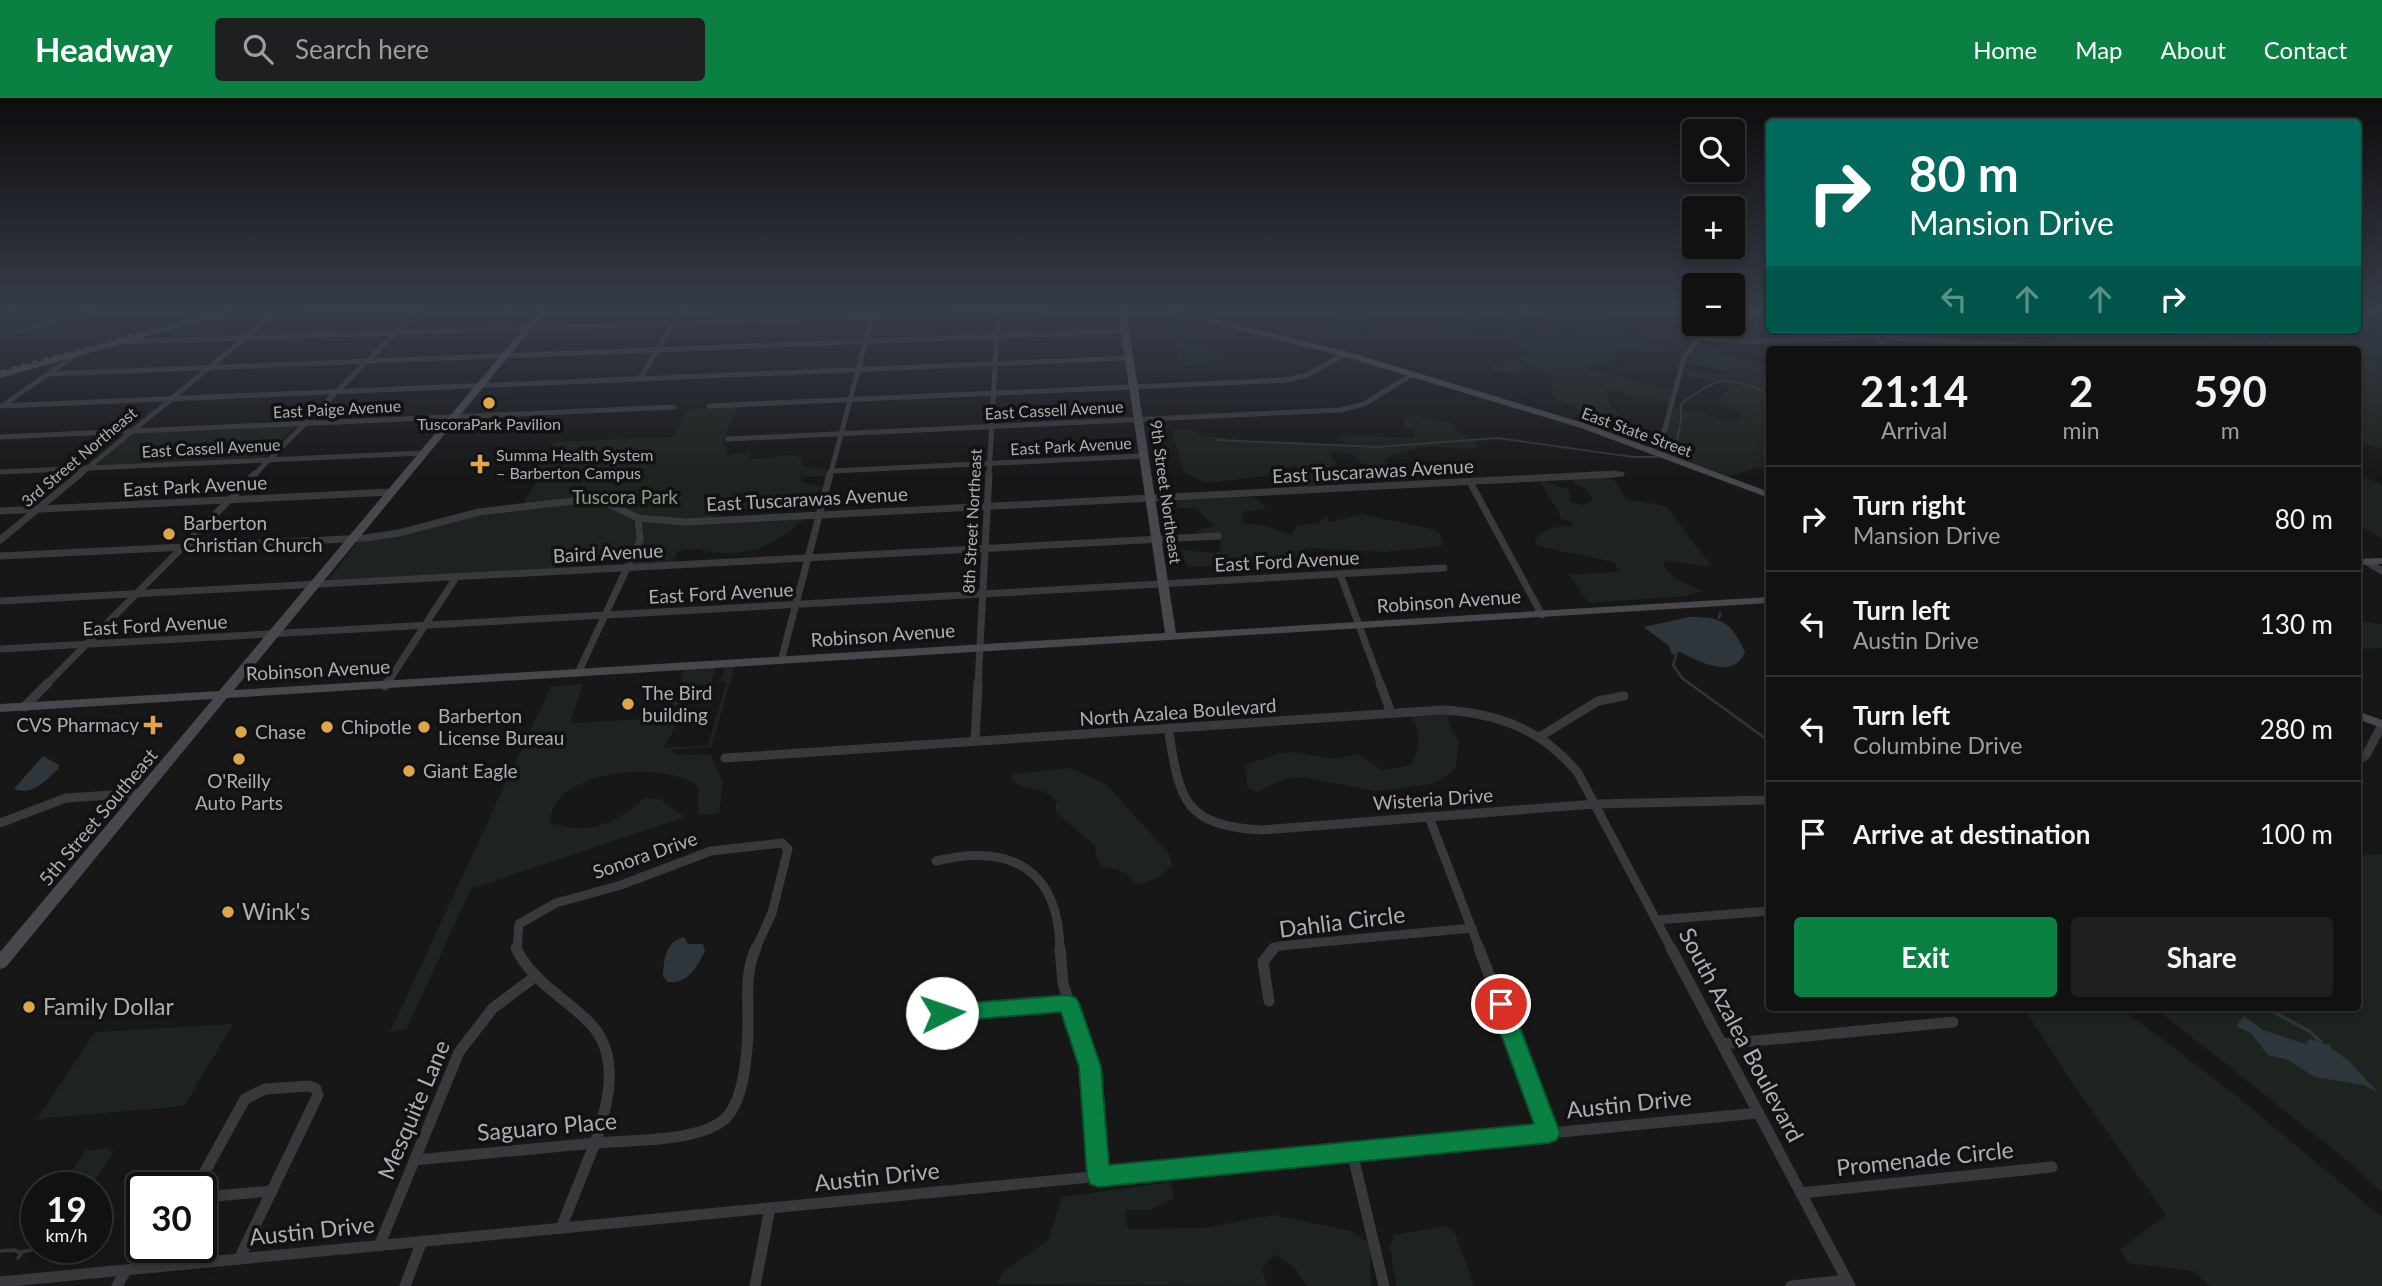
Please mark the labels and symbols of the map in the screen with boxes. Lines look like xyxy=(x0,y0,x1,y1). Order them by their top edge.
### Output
marker: TuscoraPark Pavilion xyxy=(481,395,497,411)
street label: East Paige Avenue xyxy=(272,396,401,421)
street label: East Cassell Avenue xyxy=(984,396,1124,423)
street label: 3rd Street Northeast xyxy=(17,403,140,510)
street label: East State Street xyxy=(1579,403,1695,460)
place label: TuscoraPark Pavilion xyxy=(417,414,561,433)
street label: 9th Street Northeast xyxy=(1147,419,1186,565)
street label: East Park Avenue xyxy=(1010,433,1132,458)
street label: East Cassell Avenue xyxy=(141,434,281,461)
place label: Summa Health System – Barberton Campus xyxy=(496,445,653,482)
street label: 8th Street Northeast xyxy=(958,448,985,594)
marker: Summa Health System – Barberton Campus xyxy=(470,454,490,474)
street label: East Tuscarawas Avenue xyxy=(1272,454,1474,487)
street label: East Park Avenue xyxy=(122,470,268,501)
street label: East Tuscarawas Avenue xyxy=(706,482,908,515)
park label: Tuscora Park xyxy=(572,485,678,508)
place label: Barberton Christian Church xyxy=(183,511,323,556)
marker: Barberton Christian Church xyxy=(161,526,177,542)
street label: Baird Avenue xyxy=(552,538,664,567)
street label: East Ford Avenue xyxy=(1214,545,1360,576)
street label: East Ford Avenue xyxy=(648,577,794,608)
street label: Robinson Avenue xyxy=(1376,584,1522,617)
street label: East Ford Avenue xyxy=(82,609,228,640)
street label: Robinson Avenue xyxy=(810,618,956,651)
street label: Robinson Avenue xyxy=(245,654,391,685)
place label: The Bird building xyxy=(642,681,712,726)
street label: North Azalea Boulevard xyxy=(1079,693,1277,730)
marker: The Bird building xyxy=(620,696,636,712)
place label: Barberton License Bureau xyxy=(438,704,564,749)
place label: CVS Pharmacy xyxy=(16,713,139,736)
place label: Chipotle xyxy=(341,715,411,738)
marker: CVS Pharmacy xyxy=(145,717,161,733)
marker: Chipotle xyxy=(319,719,335,735)
marker: Barberton License Bureau xyxy=(416,719,432,735)
place label: Chase xyxy=(255,720,306,743)
marker: Chase xyxy=(233,724,249,740)
street label: 5th Street Southeast xyxy=(34,743,162,890)
marker: O'Reilly Auto Parts xyxy=(231,751,247,767)
place label: Giant Eagle xyxy=(423,759,518,782)
marker: Giant Eagle xyxy=(401,763,417,779)
place label: O'Reilly Auto Parts xyxy=(195,769,283,814)
street label: Wisteria Drive xyxy=(1372,783,1494,814)
street label: Sonora Drive xyxy=(590,826,700,883)
place label: Wink's xyxy=(242,897,310,925)
street label: Dahlia Circle xyxy=(1277,899,1407,943)
marker: Wink's xyxy=(220,904,236,920)
street label: South Azalea Boulevard xyxy=(1674,923,1810,1146)
pin xyxy=(1471,974,1531,1034)
position arrow xyxy=(905,976,979,1050)
place label: Family Dollar xyxy=(43,992,175,1020)
marker: Family Dollar xyxy=(21,999,37,1015)
street label: Mesquite Lane xyxy=(371,1036,455,1184)
street label: Austin Drive xyxy=(1565,1083,1693,1124)
street label: Saguaro Place xyxy=(476,1106,618,1146)
street label: Promenade Circle xyxy=(1835,1135,2015,1181)
street label: Austin Drive xyxy=(813,1156,941,1197)
speed limit sign: 30 xyxy=(126,1172,217,1263)
street label: Austin Drive xyxy=(248,1210,376,1251)

